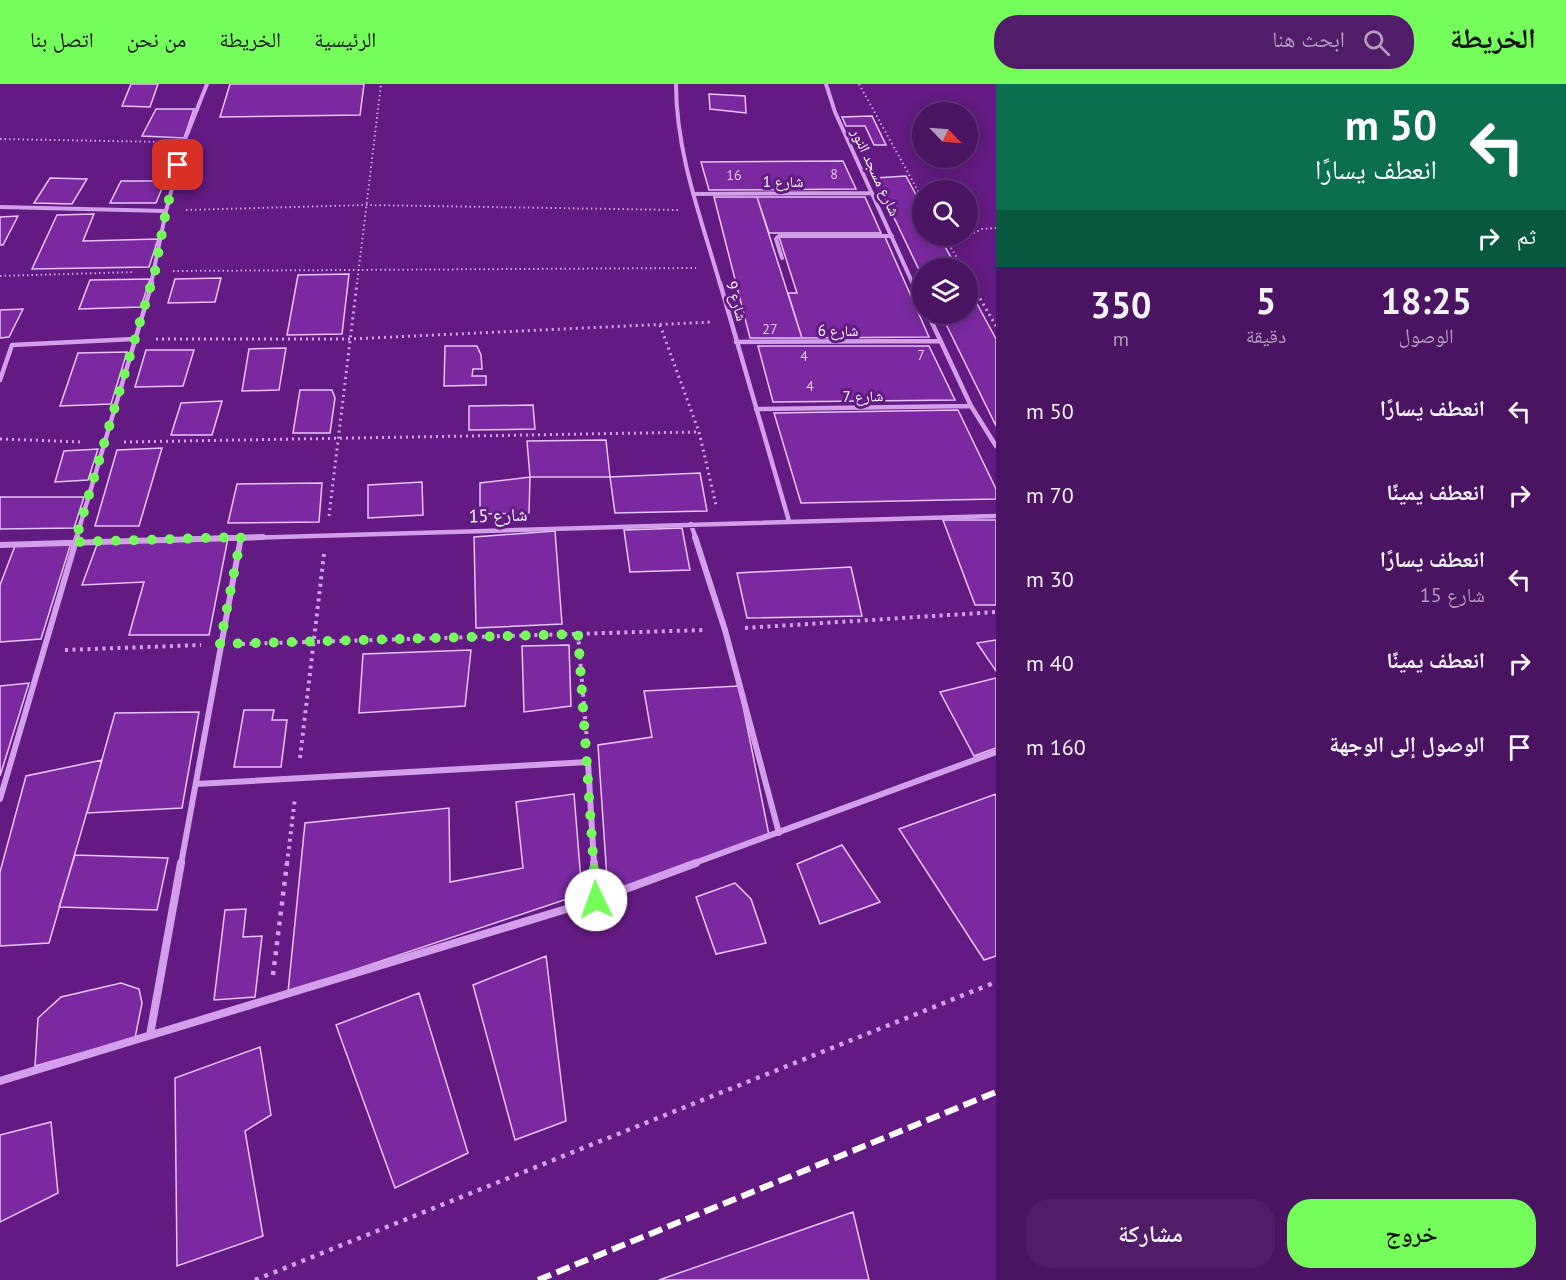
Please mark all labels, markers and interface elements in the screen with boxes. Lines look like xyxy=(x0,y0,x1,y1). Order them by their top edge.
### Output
search box xyxy=(994,15,1414,69)
text: الخريطة xyxy=(1450,19,1536,56)
text: ابحث هنا xyxy=(1272,25,1345,53)
text: اتصل بنا xyxy=(30,26,94,53)
text: من نحن xyxy=(127,26,186,53)
text: الخريطة xyxy=(219,26,281,53)
text: الرئيسية xyxy=(314,26,376,53)
icon: search xyxy=(1360,26,1393,59)
text: 50 m xyxy=(1345,97,1437,152)
north arrow xyxy=(912,102,978,168)
map controls xyxy=(912,102,978,324)
icon: left xyxy=(1458,108,1536,186)
street label: شارع مسجد النور xyxy=(846,124,905,219)
pin xyxy=(152,139,203,190)
icon: arrive xyxy=(161,148,194,181)
text: انعطف يسارًا xyxy=(1315,152,1437,186)
house number: 8 xyxy=(830,165,838,183)
house number: 16 xyxy=(726,166,742,184)
street label: شارع 1 xyxy=(763,172,803,192)
button: search xyxy=(912,180,978,246)
icon: right xyxy=(1472,222,1505,255)
text: ثم xyxy=(1517,222,1536,250)
button: layers xyxy=(912,258,978,324)
text: 5 xyxy=(1256,277,1276,324)
text: 18:25 xyxy=(1380,277,1472,324)
street label: شارع 9 xyxy=(721,279,752,324)
text: 350 xyxy=(1090,281,1151,328)
house number: 27 xyxy=(762,320,778,338)
street label: شارع 6 xyxy=(818,321,858,341)
text: دقيقة xyxy=(1246,323,1286,349)
text: الوصول xyxy=(1398,323,1454,349)
text: m xyxy=(1113,326,1129,352)
house number: 7 xyxy=(917,346,925,364)
house number: 4 xyxy=(800,347,808,365)
house number: 4 xyxy=(806,377,814,395)
street label: شارع 7 xyxy=(842,386,884,407)
text: انعطف يسارًا xyxy=(1380,394,1485,422)
icon: left xyxy=(1503,395,1536,428)
text: 50 m xyxy=(1026,397,1074,425)
text: انعطف يمينًا xyxy=(1386,478,1485,506)
icon: right xyxy=(1503,479,1536,512)
text: 70 m xyxy=(1026,481,1074,509)
street label: شارع 15 xyxy=(468,502,528,528)
text: انعطف يسارًا xyxy=(1380,545,1485,573)
icon: left xyxy=(1503,563,1536,596)
text: 30 m xyxy=(1026,565,1074,593)
text: شارع 15 xyxy=(1420,582,1485,608)
text: انعطف يمينًا xyxy=(1386,646,1485,674)
icon: right xyxy=(1503,647,1536,680)
text: 40 m xyxy=(1026,649,1074,677)
text: الوصول إلى الوجهة xyxy=(1329,730,1485,758)
icon: arrive xyxy=(1503,731,1536,764)
text: 160 m xyxy=(1026,733,1086,761)
position arrow xyxy=(564,868,628,932)
button: مشاركة xyxy=(1026,1199,1275,1268)
button: خروج xyxy=(1287,1199,1536,1268)

